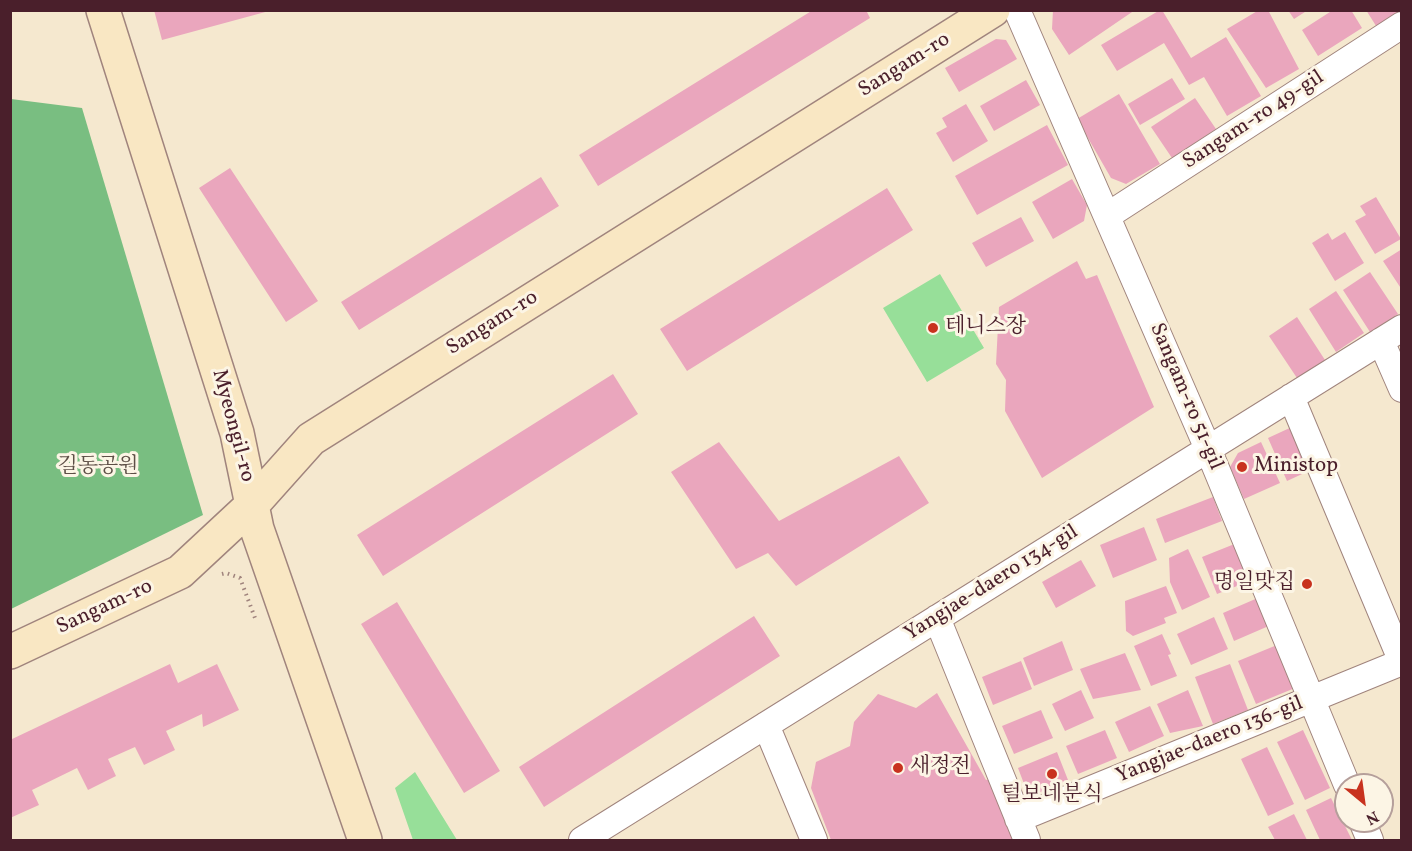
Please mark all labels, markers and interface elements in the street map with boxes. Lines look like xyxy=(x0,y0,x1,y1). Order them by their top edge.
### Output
street label: Sangam-ro xyxy=(855,28,955,104)
street label: Sangam-ro 49-gil xyxy=(1179,66,1329,176)
street label: Sangam-ro xyxy=(443,286,543,362)
place label: 테니스장 xyxy=(945,315,1026,341)
street label: Sangam-ro 51-gil xyxy=(1143,320,1227,474)
marker: 테니스장 xyxy=(926,321,940,335)
street label: Myeongil-ro xyxy=(205,367,259,485)
place label: Ministop xyxy=(1254,454,1338,480)
park label: 길동공원 xyxy=(57,455,139,481)
marker: Ministop xyxy=(1235,460,1249,474)
street label: Yangjae-daero 134-gil xyxy=(901,520,1083,648)
place label: 명일맛집 xyxy=(1214,571,1295,597)
street label: Sangam-ro xyxy=(53,575,157,641)
marker: 명일맛집 xyxy=(1300,577,1314,591)
street label: Yangjae-daero 136-gil xyxy=(1113,692,1307,790)
place label: 새정전 xyxy=(910,755,971,781)
marker: 새정전 xyxy=(891,761,905,775)
marker: 털보네분식 xyxy=(1045,767,1059,781)
north arrow xyxy=(1334,773,1394,833)
place label: 털보네분식 xyxy=(1001,783,1103,809)
text: N xyxy=(1361,805,1382,829)

